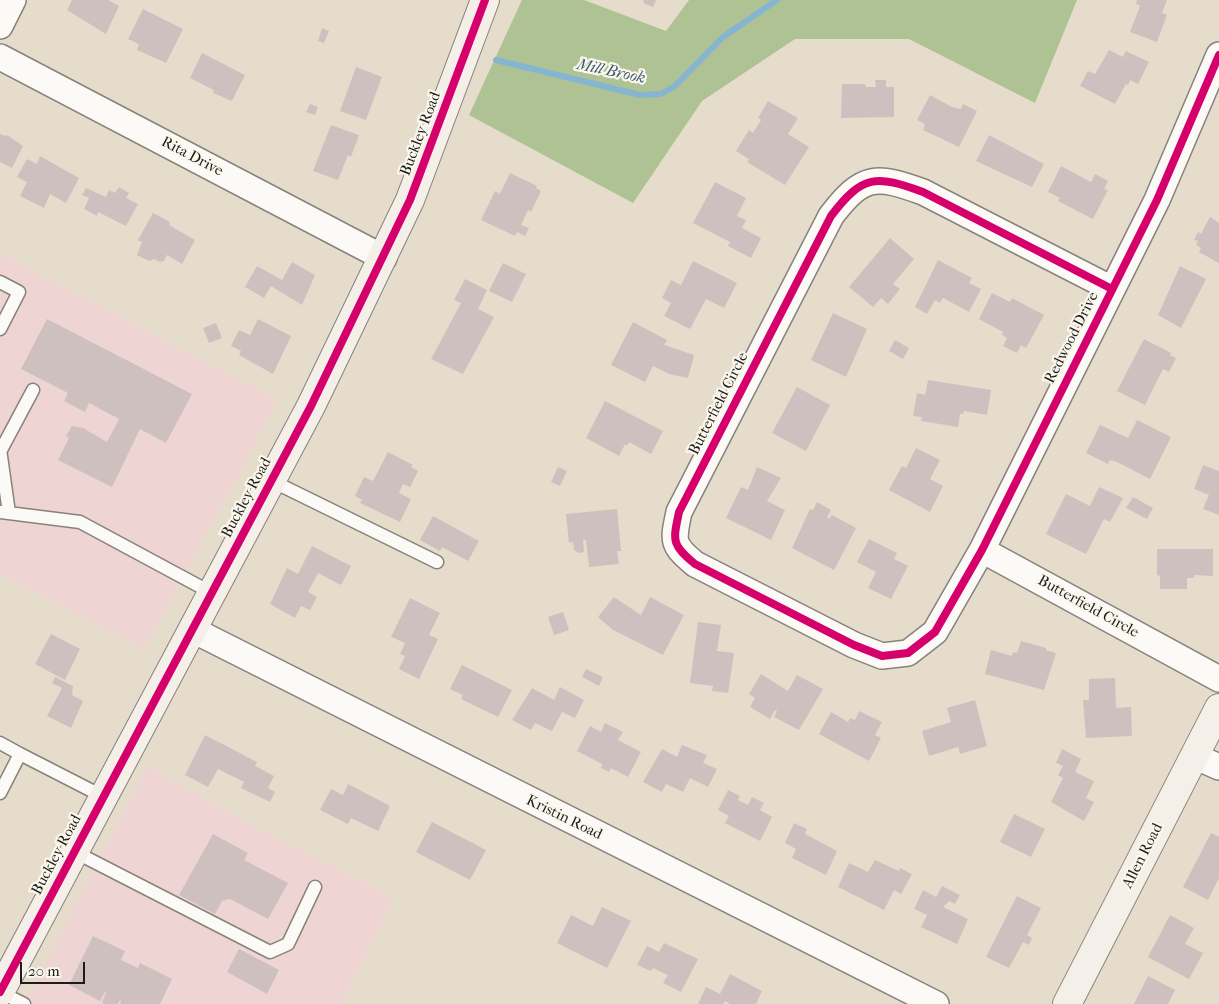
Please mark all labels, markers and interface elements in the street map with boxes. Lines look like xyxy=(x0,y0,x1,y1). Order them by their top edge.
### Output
water label: Mill Brook xyxy=(575,55,647,89)
street label: Buckley Road xyxy=(397,90,445,178)
street label: Rita Drive xyxy=(158,133,226,181)
street label: Redwood Drive xyxy=(1041,289,1103,387)
street label: Butterfield Circle xyxy=(685,350,753,458)
street label: Buckley Road xyxy=(218,455,276,541)
street label: Butterfield Circle xyxy=(1034,572,1142,642)
street label: Kristin Road xyxy=(523,792,605,844)
street label: Buckley Road xyxy=(28,812,86,898)
street label: Allen Road xyxy=(1119,820,1167,892)
scale bar xyxy=(22,952,88,984)
text: 20 m xyxy=(28,962,60,980)

